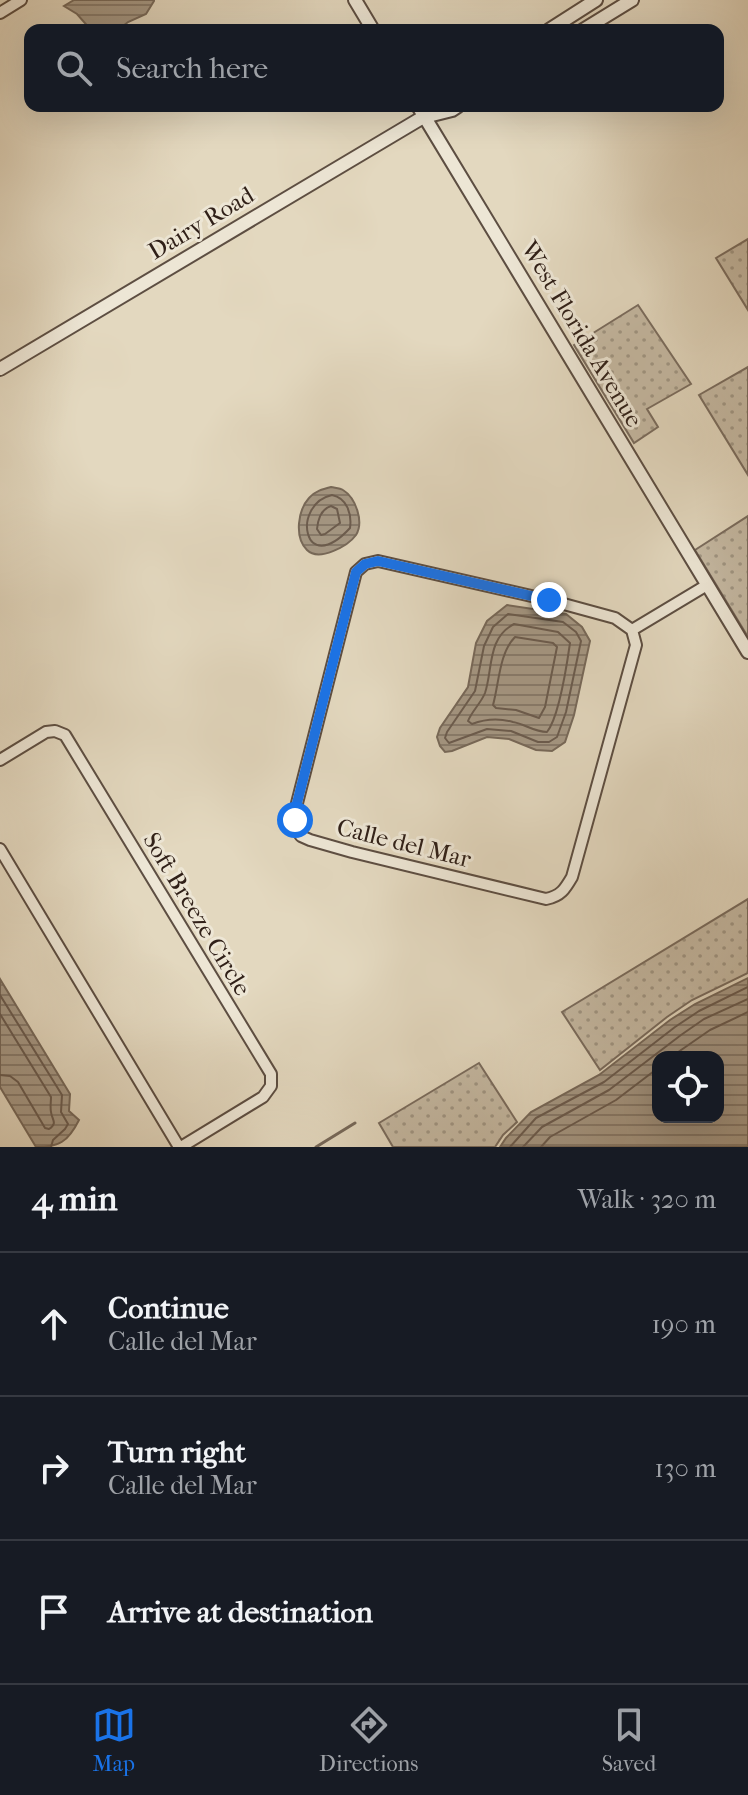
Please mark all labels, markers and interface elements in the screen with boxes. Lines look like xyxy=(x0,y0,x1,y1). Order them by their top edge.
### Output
search box xyxy=(24,24,724,112)
icon: search xyxy=(52,46,96,90)
text: Search here xyxy=(116,51,268,86)
street label: Dairy Road xyxy=(143,180,260,265)
street label: West Florida Avenue xyxy=(515,235,649,432)
route end xyxy=(531,582,567,618)
route start xyxy=(277,802,313,838)
street label: Calle del Mar xyxy=(334,813,475,873)
street label: Soft Breeze Circle xyxy=(137,827,257,1001)
map controls xyxy=(652,1051,724,1123)
button: locate xyxy=(652,1051,724,1123)
text: 4 min xyxy=(32,1179,117,1219)
text: Walk · 320 m xyxy=(578,1184,716,1215)
text: Continue xyxy=(108,1291,229,1326)
icon: ahead xyxy=(32,1302,76,1346)
text: 190 m xyxy=(652,1309,716,1340)
text: Calle del Mar xyxy=(108,1326,257,1357)
text: Turn right xyxy=(108,1435,246,1470)
icon: right xyxy=(32,1446,76,1490)
text: 130 m xyxy=(655,1453,716,1484)
text: Calle del Mar xyxy=(108,1470,257,1501)
icon: arrive xyxy=(32,1590,76,1634)
text: Arrive at destination xyxy=(108,1595,373,1630)
tab: Map xyxy=(92,1703,136,1777)
tab: Directions xyxy=(319,1703,418,1777)
tab: Saved xyxy=(602,1703,656,1777)

